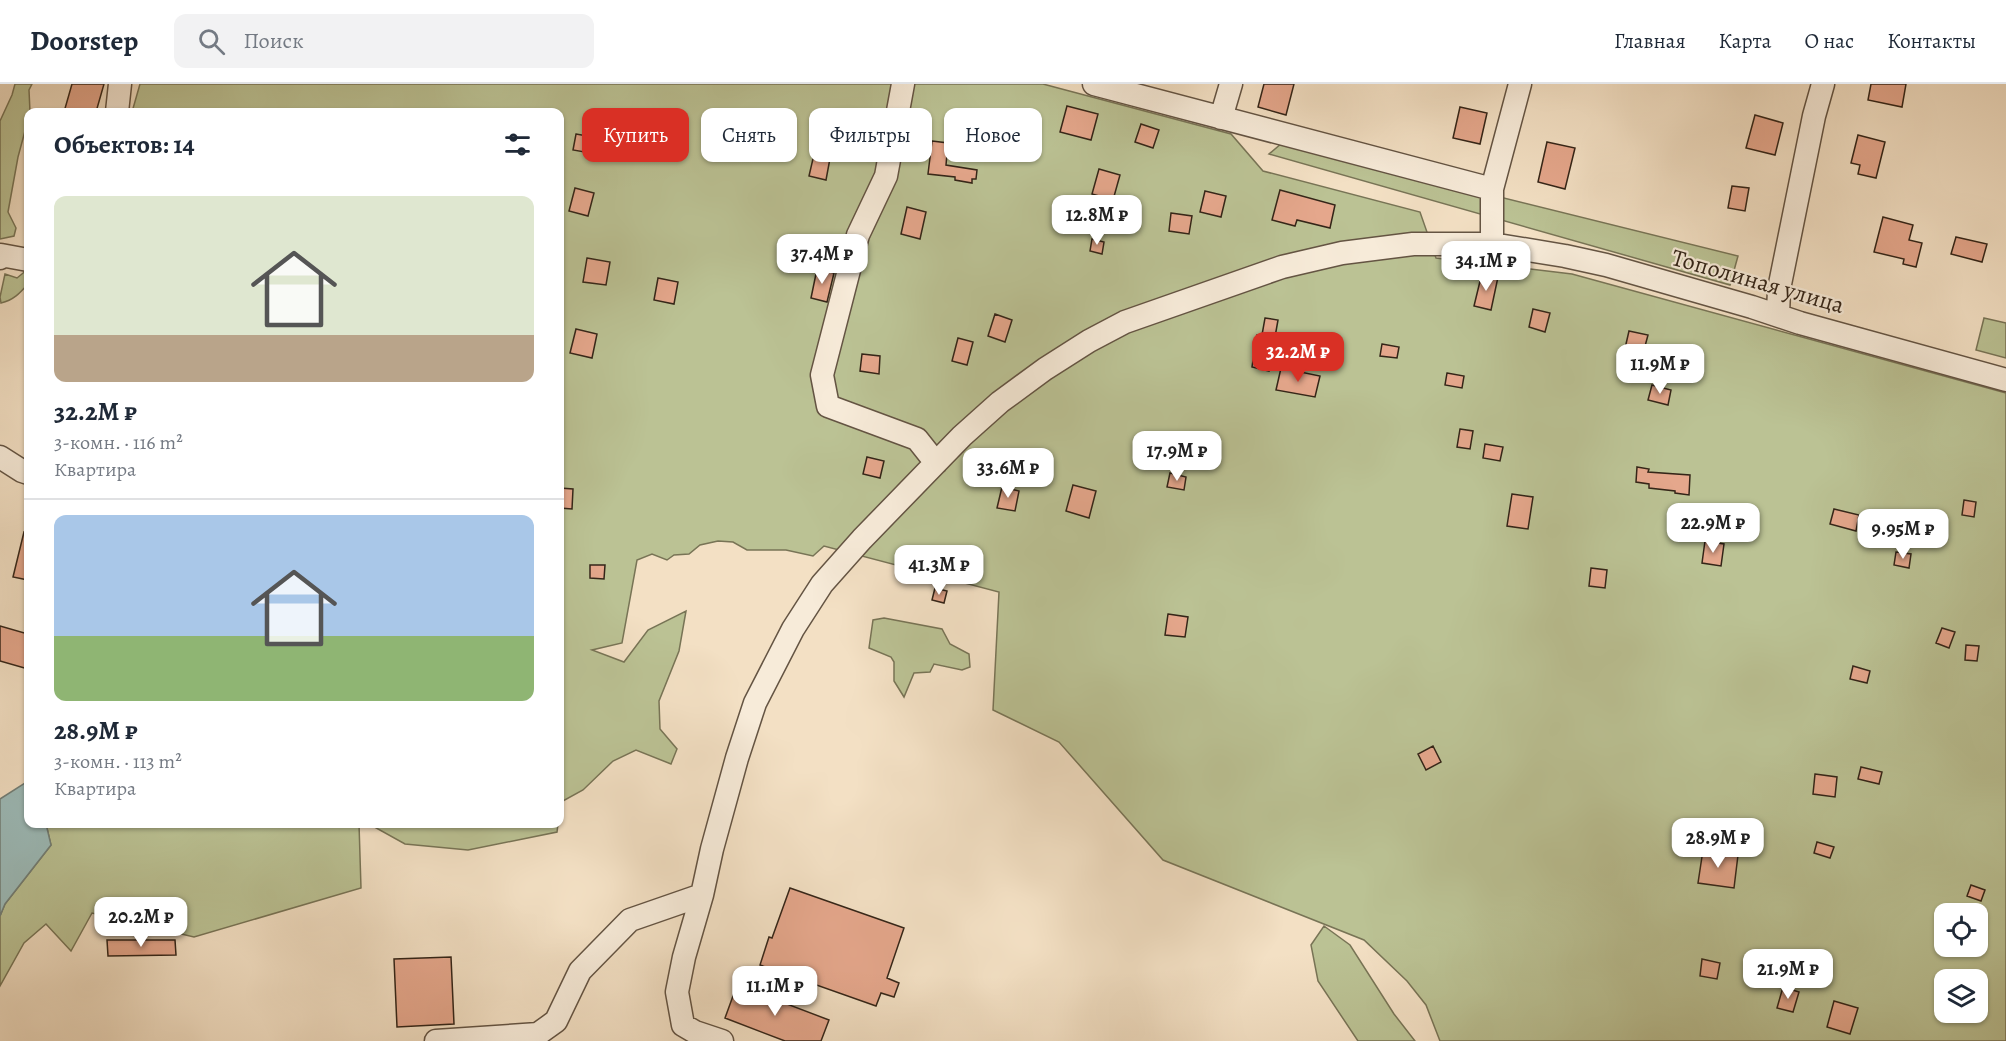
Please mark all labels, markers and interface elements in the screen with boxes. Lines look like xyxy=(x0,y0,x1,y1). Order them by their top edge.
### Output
search box xyxy=(174,14,594,68)
text: Doorstep xyxy=(30,22,138,60)
icon: search xyxy=(195,25,228,58)
text: Поиск xyxy=(243,26,304,56)
text: Главная xyxy=(1614,27,1686,55)
text: Карта xyxy=(1719,27,1771,55)
text: О нас xyxy=(1804,27,1854,55)
text: Контакты xyxy=(1887,27,1976,55)
chip: Купить xyxy=(582,108,689,162)
chip: Снять xyxy=(701,108,797,162)
chip: Фильтры xyxy=(809,108,932,162)
chip: Новое xyxy=(944,108,1042,162)
text: Объектов: 14 xyxy=(54,127,195,162)
icon: filters xyxy=(501,128,534,161)
pin: 12.8M ₽ xyxy=(1042,195,1152,246)
text: 12.8M ₽ xyxy=(1066,201,1128,228)
pin: 37.4M ₽ xyxy=(767,234,877,285)
icon: home xyxy=(240,235,348,343)
text: 37.4M ₽ xyxy=(791,240,853,267)
pin: 34.1M ₽ xyxy=(1431,241,1541,292)
street label: Тополиная улица xyxy=(1668,241,1848,321)
text: 34.1M ₽ xyxy=(1455,247,1517,274)
pin: 32.2M ₽ xyxy=(1243,332,1353,383)
text: 32.2M ₽ xyxy=(1266,338,1330,365)
pin: 11.9M ₽ xyxy=(1605,344,1715,395)
text: 11.9M ₽ xyxy=(1630,350,1690,377)
text: 32.2M ₽ xyxy=(54,394,137,429)
text: 3-комн. · 116 m² xyxy=(54,429,183,456)
pin: 17.9M ₽ xyxy=(1122,431,1232,482)
text: 17.9M ₽ xyxy=(1147,437,1207,464)
pin: 33.6M ₽ xyxy=(953,448,1063,499)
text: 33.6M ₽ xyxy=(977,454,1039,481)
text: Квартира xyxy=(54,456,136,483)
pin: 22.9M ₽ xyxy=(1658,503,1768,554)
text: 22.9M ₽ xyxy=(1681,509,1745,536)
pin: 9.95M ₽ xyxy=(1848,509,1958,560)
text: 9.95M ₽ xyxy=(1871,515,1935,542)
pin: 41.3M ₽ xyxy=(884,545,994,596)
text: 41.3M ₽ xyxy=(908,551,970,578)
icon: home xyxy=(240,554,348,662)
text: 28.9M ₽ xyxy=(54,713,138,748)
text: 3-комн. · 113 m² xyxy=(54,748,182,775)
text: Квартира xyxy=(54,775,136,802)
pin: 28.9M ₽ xyxy=(1663,818,1773,869)
text: 28.9M ₽ xyxy=(1686,824,1750,851)
pin: 20.2M ₽ xyxy=(86,897,196,948)
text: 20.2M ₽ xyxy=(108,903,174,930)
map controls xyxy=(1934,903,1988,1023)
button: locate xyxy=(1934,903,1988,957)
pin: 21.9M ₽ xyxy=(1733,949,1843,1000)
text: 21.9M ₽ xyxy=(1757,955,1819,982)
pin: 11.1M ₽ xyxy=(720,966,830,1017)
button: layers xyxy=(1934,969,1988,1023)
text: 11.1M ₽ xyxy=(746,972,804,999)

